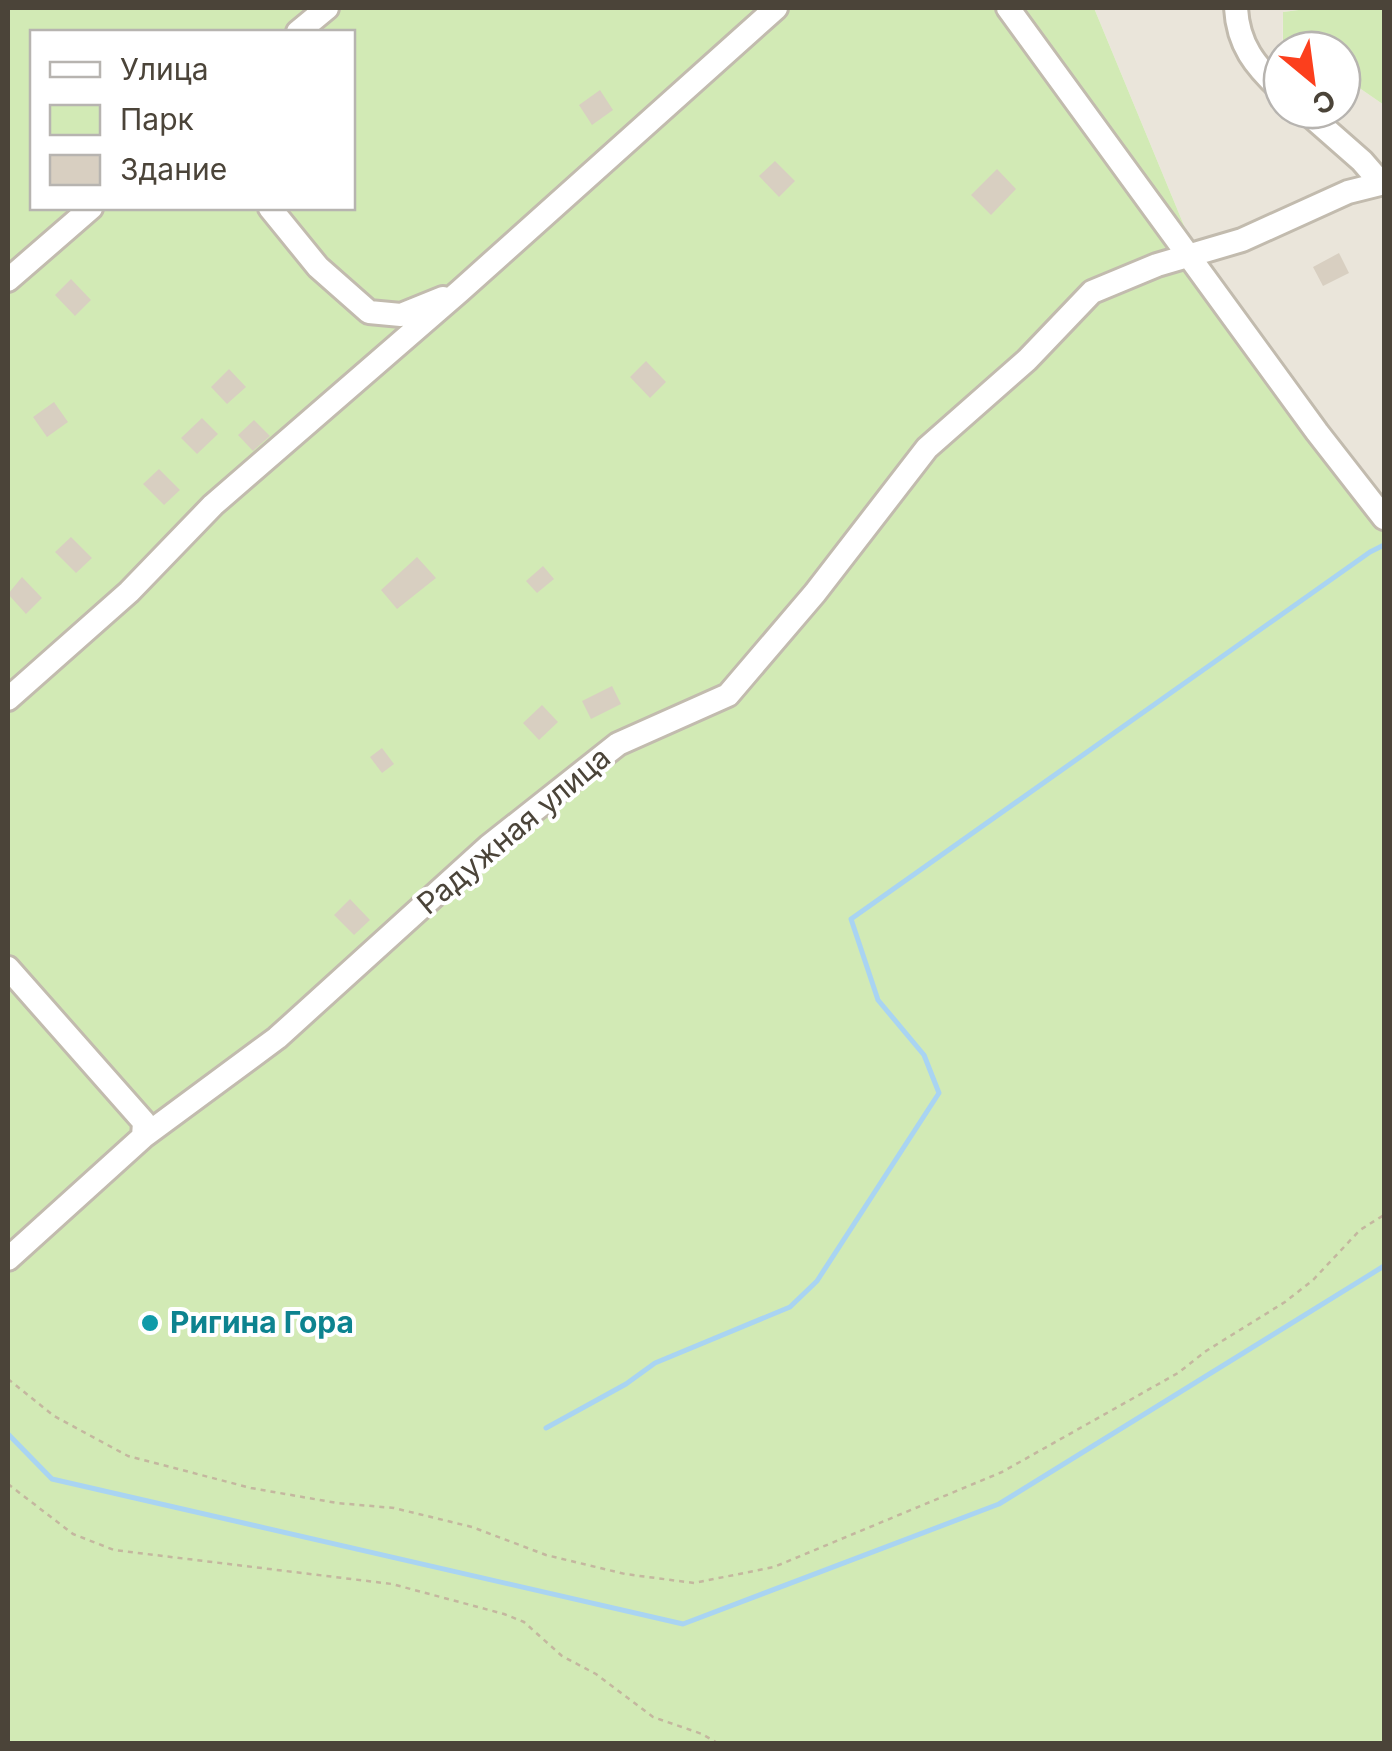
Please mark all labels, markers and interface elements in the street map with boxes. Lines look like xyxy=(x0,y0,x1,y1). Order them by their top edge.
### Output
legend xyxy=(30,30,355,210)
north arrow xyxy=(1262,30,1362,130)
text: Улица xyxy=(120,51,209,87)
text: С xyxy=(1307,82,1341,122)
text: Парк xyxy=(120,101,194,137)
text: Здание xyxy=(120,151,227,187)
street label: Радужная улица xyxy=(410,739,617,921)
place label: Ригина Гора xyxy=(170,1304,354,1340)
marker: Ригина Гора xyxy=(139,1312,161,1334)

